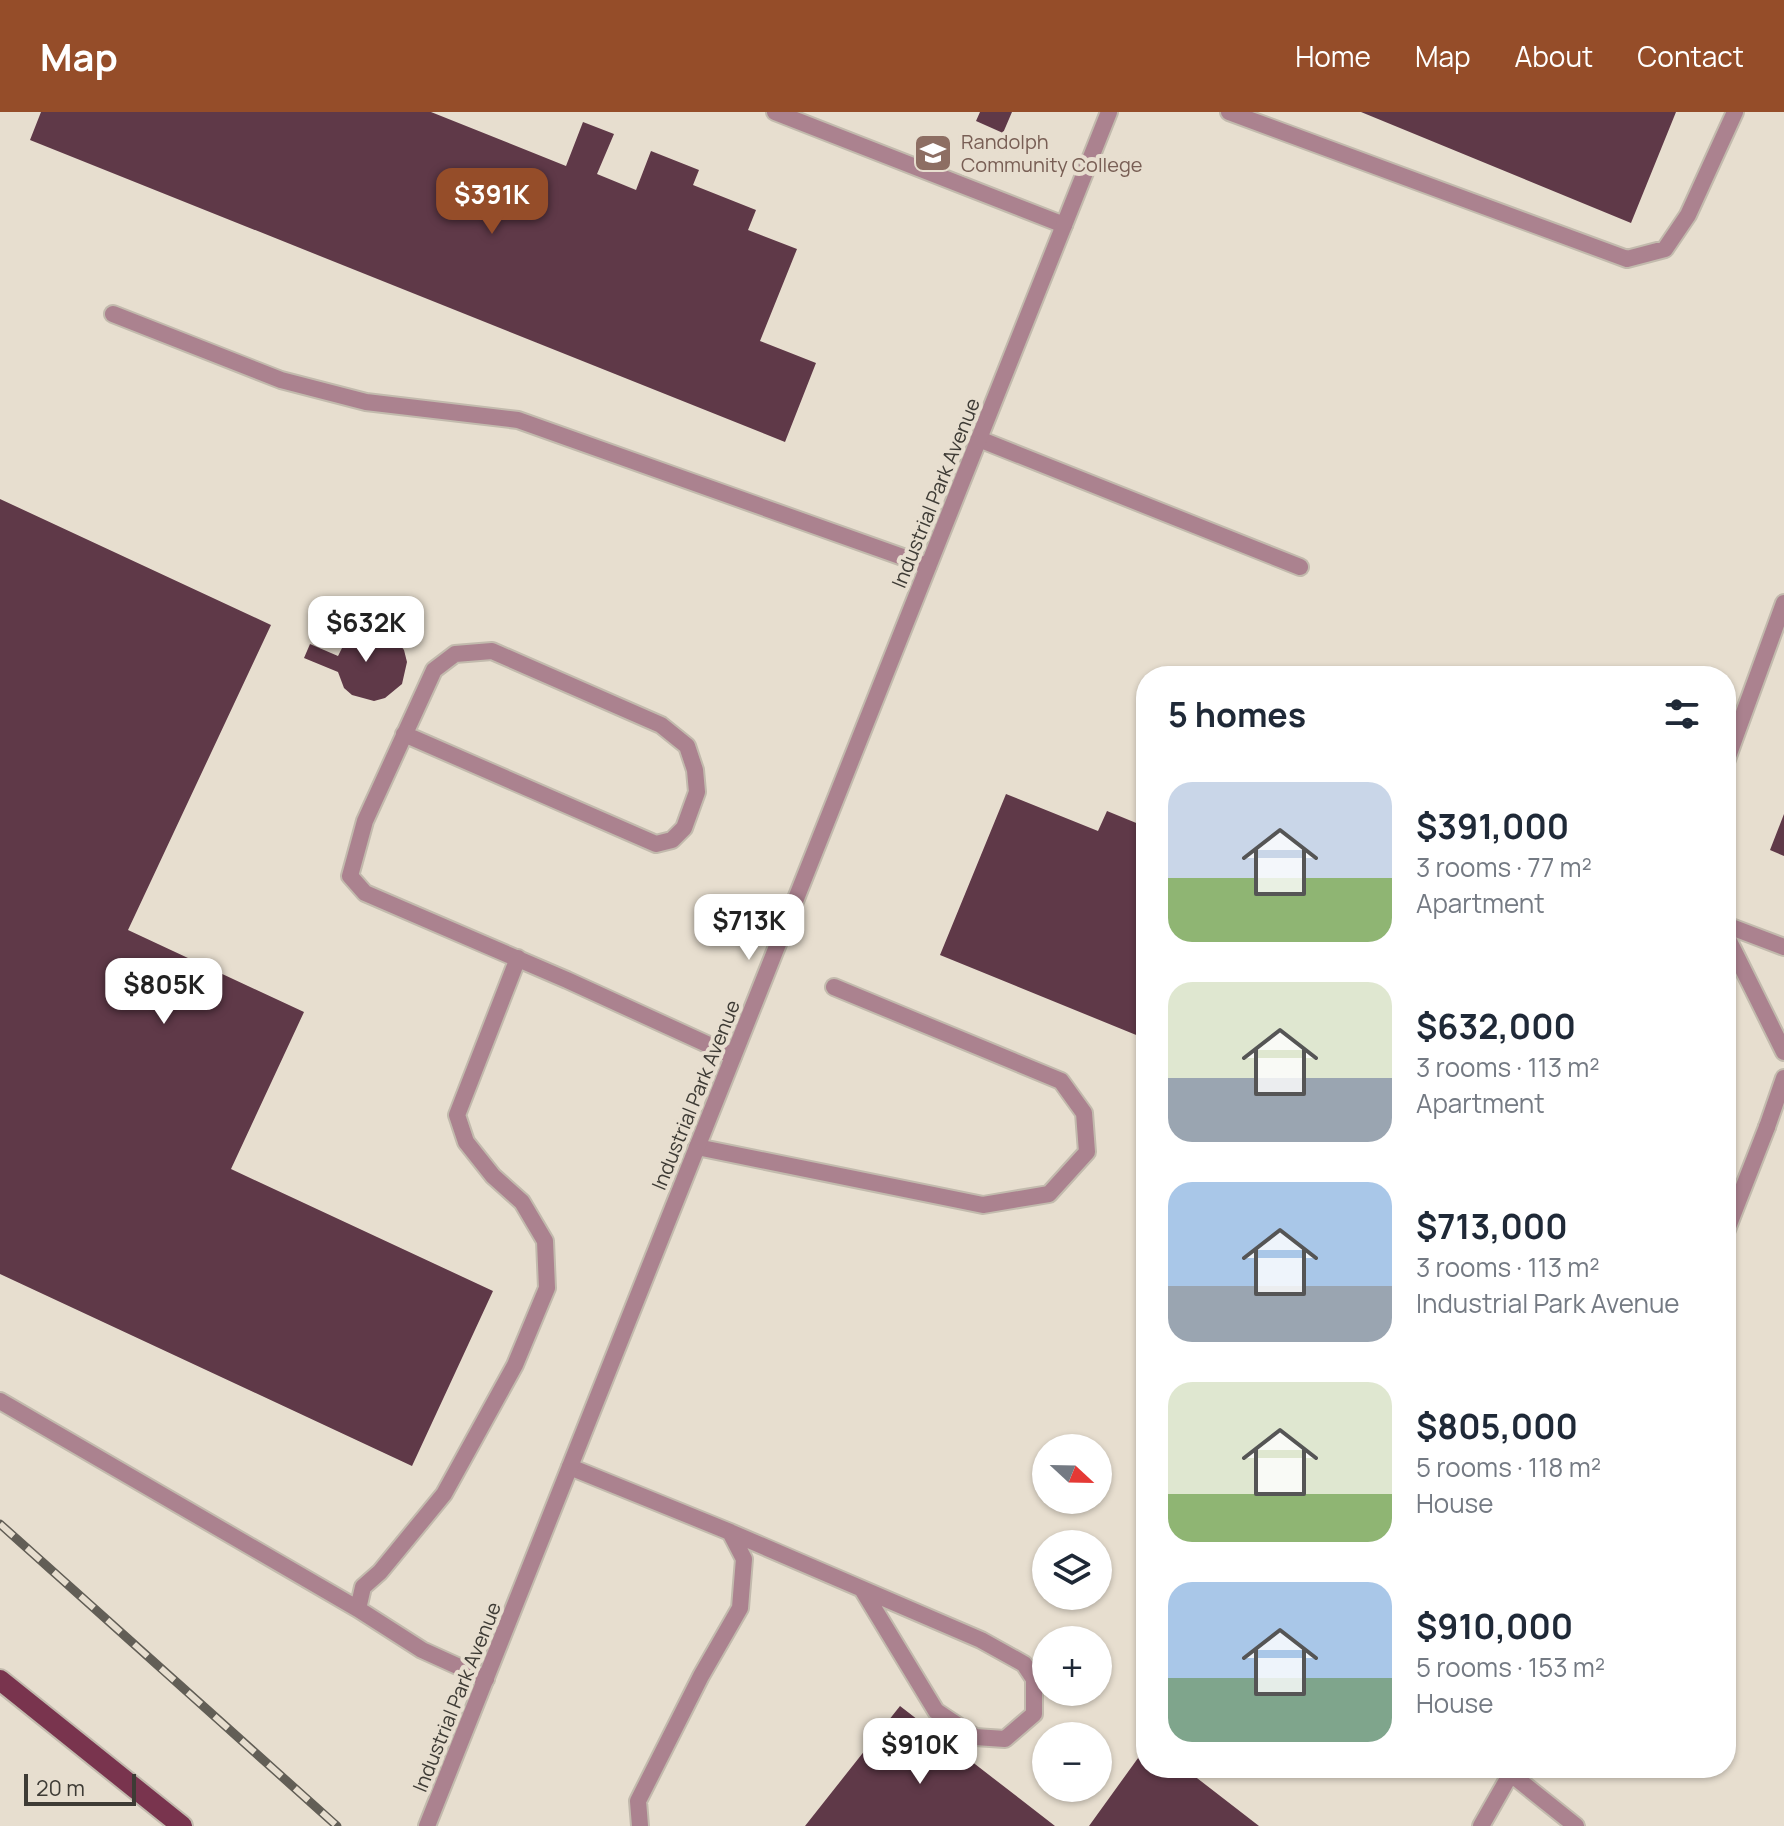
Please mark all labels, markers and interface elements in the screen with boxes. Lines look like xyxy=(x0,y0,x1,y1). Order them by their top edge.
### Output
text: Map xyxy=(40,30,118,82)
text: Home xyxy=(1295,37,1371,75)
text: Map xyxy=(1415,37,1471,75)
text: About xyxy=(1515,37,1593,75)
text: Contact xyxy=(1637,37,1744,75)
place label: Randolph Community College xyxy=(961,128,1142,178)
school or university icon: Randolph Community College xyxy=(912,132,954,174)
pin: $391K xyxy=(436,168,548,236)
text: $391K xyxy=(454,176,530,212)
street label: Industrial Park Avenue xyxy=(885,394,986,592)
pin: $632K xyxy=(310,596,422,664)
text: $632K xyxy=(326,604,406,640)
text: 5 homes xyxy=(1168,691,1306,737)
icon: filters xyxy=(1660,692,1704,736)
text: $391,000 xyxy=(1416,803,1569,849)
icon: home xyxy=(1232,814,1328,910)
text: 3 rooms · 77 m² xyxy=(1416,849,1592,885)
text: Apartment xyxy=(1416,885,1545,921)
pin: $713K xyxy=(693,894,805,962)
text: $713K xyxy=(712,902,786,938)
pin: $805K xyxy=(108,958,220,1026)
text: $805K xyxy=(123,966,205,1002)
street label: Industrial Park Avenue xyxy=(645,996,746,1194)
text: $632,000 xyxy=(1416,1003,1576,1049)
icon: home xyxy=(1232,1014,1328,1110)
text: 3 rooms · 113 m² xyxy=(1416,1049,1600,1085)
text: Apartment xyxy=(1416,1085,1545,1121)
text: $713,000 xyxy=(1416,1203,1568,1249)
icon: home xyxy=(1232,1214,1328,1310)
text: 3 rooms · 113 m² xyxy=(1416,1249,1600,1285)
text: Industrial Park Avenue xyxy=(1416,1285,1680,1321)
text: $805,000 xyxy=(1416,1403,1578,1449)
icon: home xyxy=(1232,1414,1328,1510)
north arrow xyxy=(1032,1434,1112,1514)
map controls xyxy=(1032,1434,1112,1802)
text: 5 rooms · 118 m² xyxy=(1416,1449,1601,1485)
text: House xyxy=(1416,1485,1493,1521)
button: layers xyxy=(1032,1530,1112,1610)
street label: Industrial Park Avenue xyxy=(406,1598,507,1796)
text: $910,000 xyxy=(1416,1603,1573,1649)
icon: home xyxy=(1232,1614,1328,1710)
button: + xyxy=(1032,1626,1112,1706)
text: 5 rooms · 153 m² xyxy=(1416,1649,1605,1685)
text: House xyxy=(1416,1685,1493,1721)
pin: $910K xyxy=(864,1718,976,1786)
button: − xyxy=(1032,1722,1112,1802)
text: $910K xyxy=(881,1726,959,1762)
scale bar xyxy=(24,1770,136,1806)
text: 20 m xyxy=(36,1773,85,1803)

